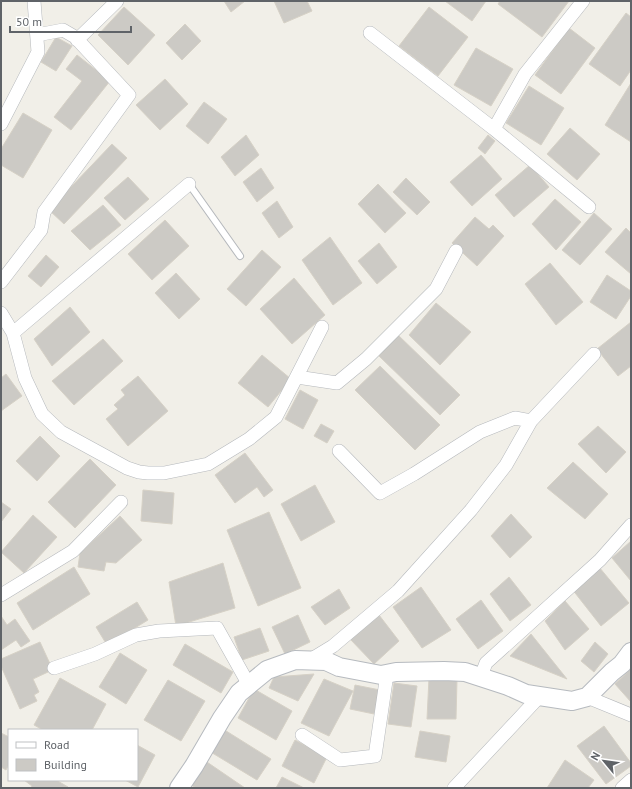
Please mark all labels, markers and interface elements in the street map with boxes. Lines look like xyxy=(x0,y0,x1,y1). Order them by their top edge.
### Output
scale bar xyxy=(10,8,131,34)
text: 50 m xyxy=(16,14,42,29)
legend xyxy=(8,729,138,781)
text: Road xyxy=(44,737,69,752)
north arrow xyxy=(584,741,624,781)
text: N xyxy=(587,750,603,763)
text: Building xyxy=(44,757,87,772)

